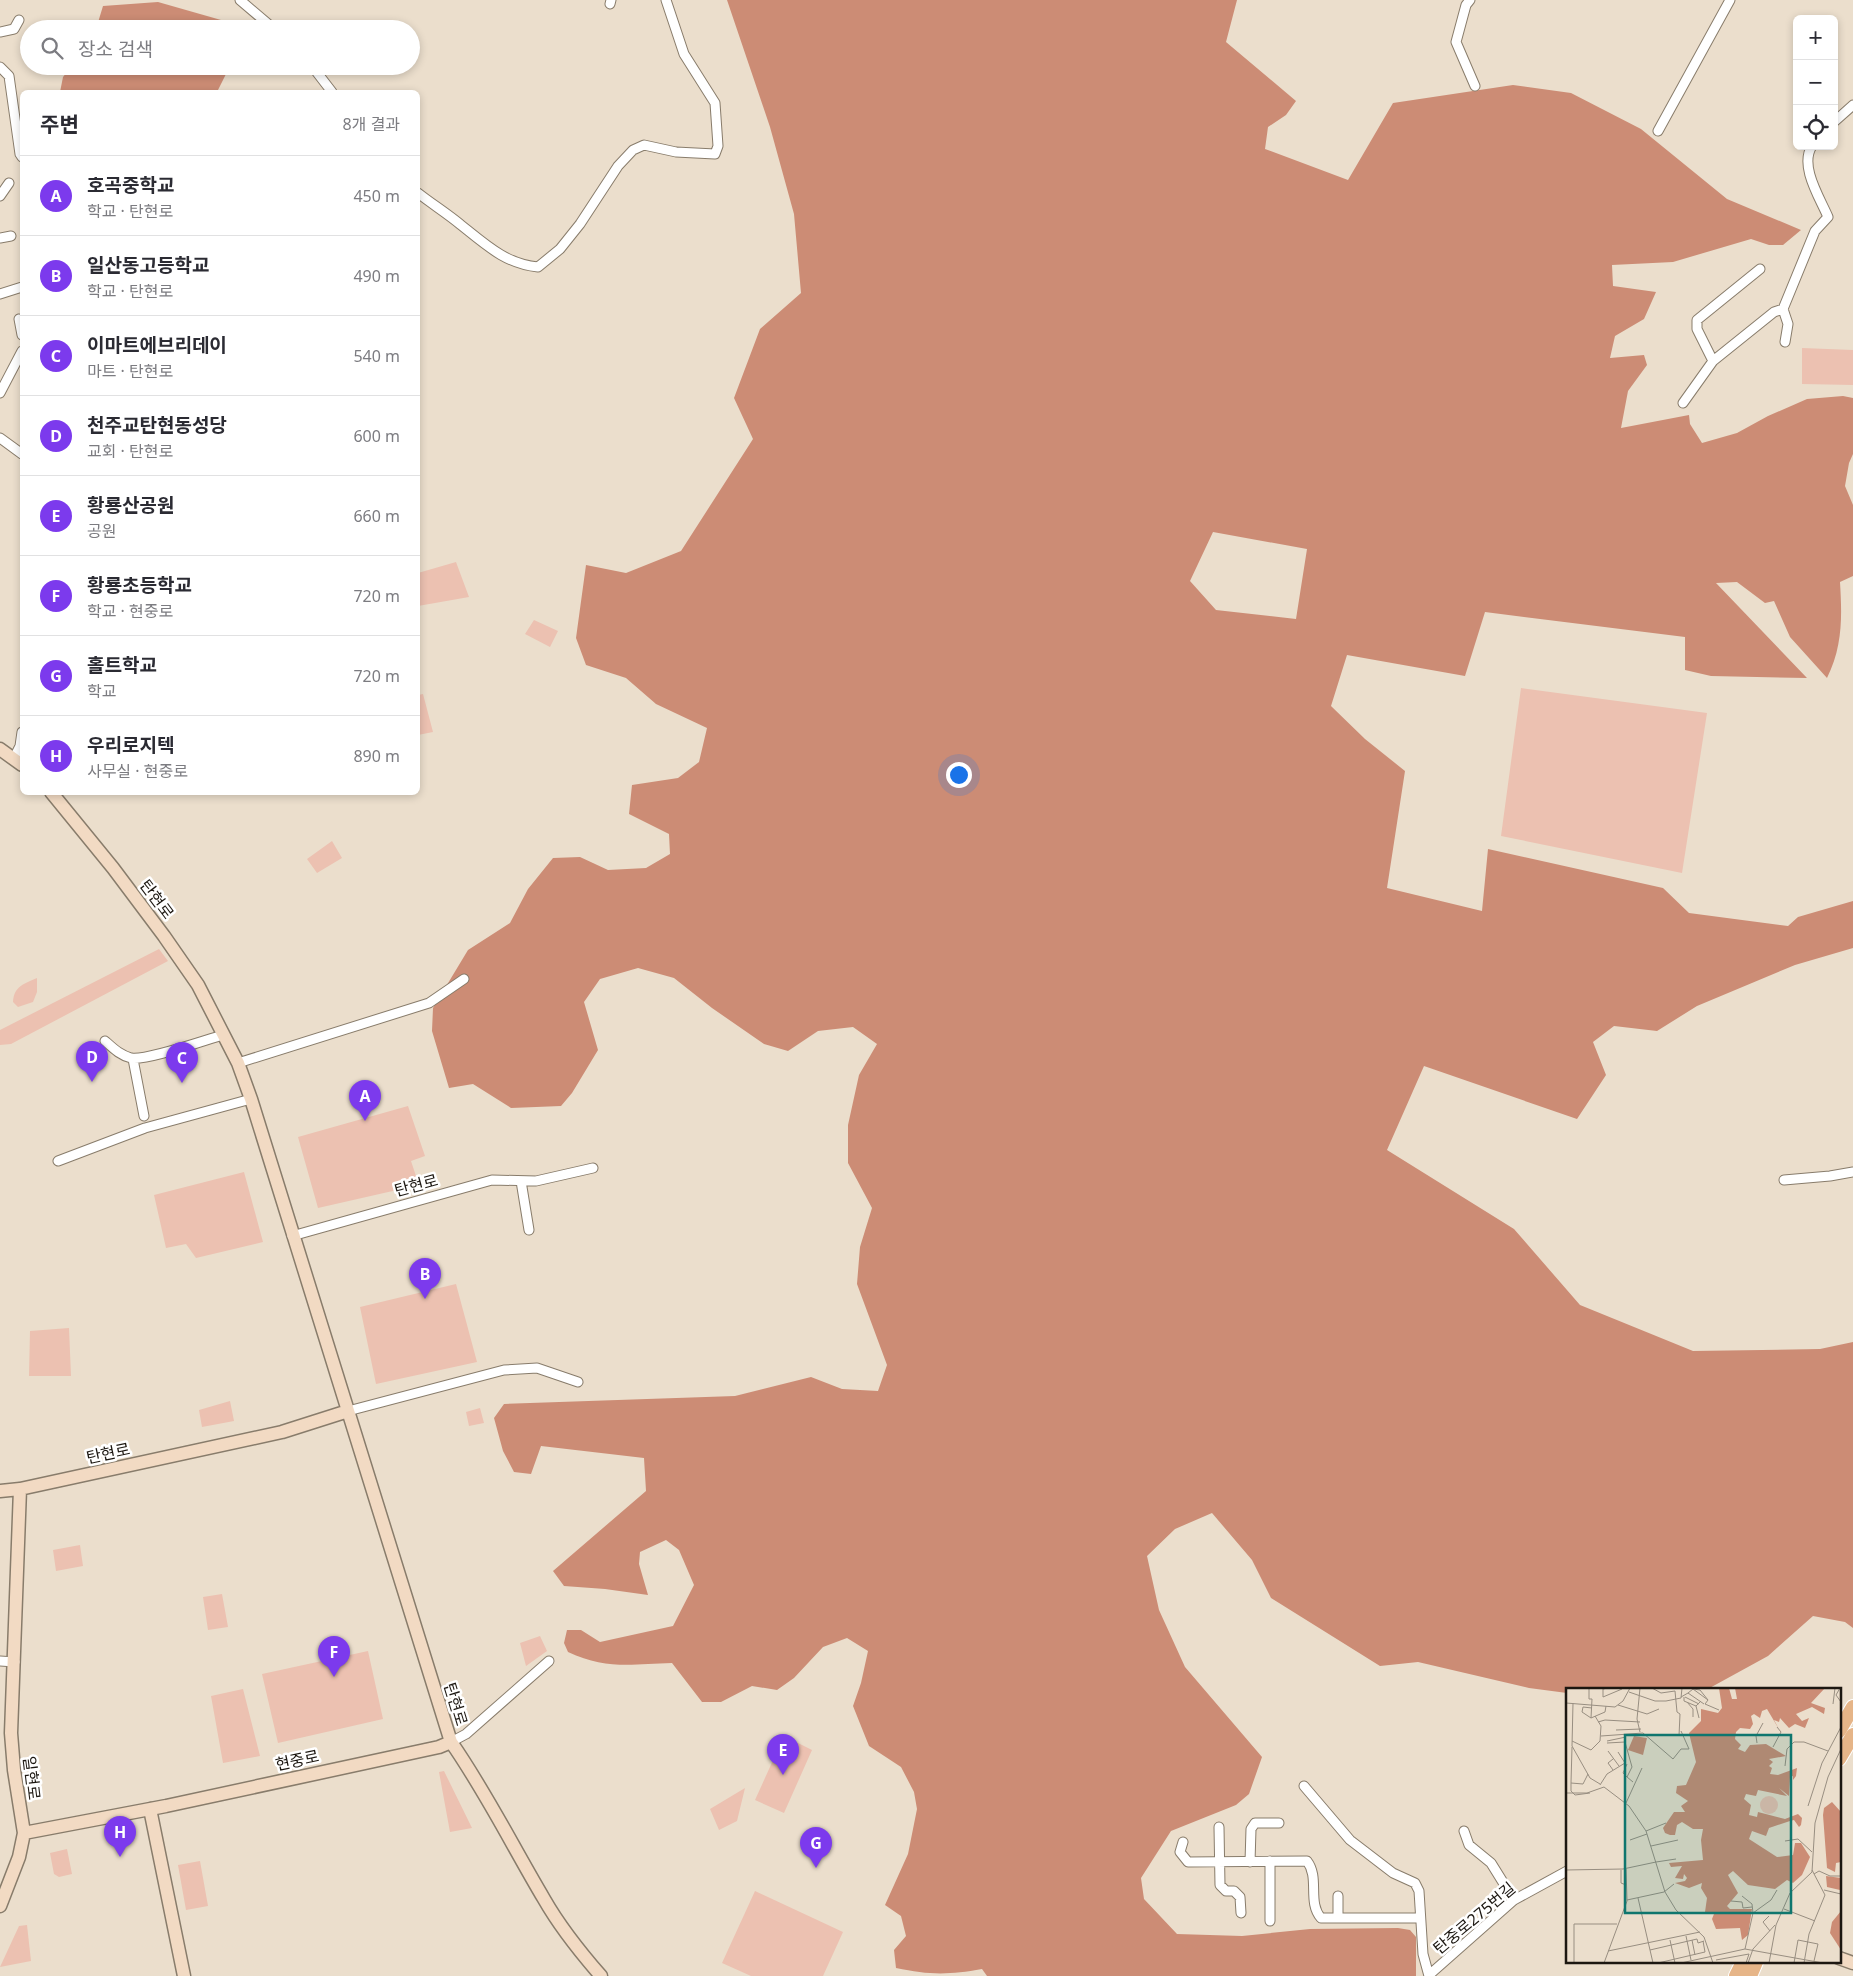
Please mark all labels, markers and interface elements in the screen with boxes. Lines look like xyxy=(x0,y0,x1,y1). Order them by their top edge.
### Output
map controls xyxy=(1793,15,1838,150)
button: + xyxy=(1793,15,1838,60)
search box xyxy=(20,20,420,75)
icon: search xyxy=(38,34,66,62)
text: 장소 검색 xyxy=(78,36,153,62)
button: − xyxy=(1793,60,1838,105)
button: locate xyxy=(1793,105,1838,150)
text: 주변 xyxy=(40,110,79,138)
text: 8개 결과 xyxy=(343,113,400,135)
text: 호곡중학교 xyxy=(87,172,174,198)
text: A xyxy=(50,185,62,207)
text: 450 m xyxy=(353,185,400,207)
text: 학교 · 탄현로 xyxy=(87,200,173,222)
text: 일산동고등학교 xyxy=(87,252,209,278)
text: B xyxy=(51,265,61,287)
text: 490 m xyxy=(353,265,400,287)
text: 학교 · 탄현로 xyxy=(87,280,173,302)
text: 이마트에브리데이 xyxy=(87,332,227,358)
text: C xyxy=(51,345,61,367)
text: 540 m xyxy=(353,345,400,367)
text: 마트 · 탄현로 xyxy=(87,360,173,382)
text: 천주교탄현동성당 xyxy=(87,412,227,438)
text: D xyxy=(50,425,62,447)
text: 600 m xyxy=(353,425,400,447)
text: 교회 · 탄현로 xyxy=(87,440,173,462)
text: 황룡산공원 xyxy=(87,492,174,518)
text: E xyxy=(52,505,60,527)
text: 660 m xyxy=(353,505,400,527)
text: 공원 xyxy=(87,520,116,542)
text: 황룡초등학교 xyxy=(87,572,192,598)
text: F xyxy=(52,585,60,607)
text: 720 m xyxy=(353,585,400,607)
text: 학교 · 현중로 xyxy=(87,600,173,622)
text: 홀트학교 xyxy=(87,652,157,678)
text: G xyxy=(50,665,62,687)
text: 720 m xyxy=(353,665,400,687)
text: 학교 xyxy=(87,680,116,702)
text: 우리로지텍 xyxy=(87,732,174,758)
text: H xyxy=(50,745,62,767)
text: 890 m xyxy=(353,745,400,767)
text: 사무실 · 현중로 xyxy=(87,760,188,782)
your location xyxy=(946,762,972,788)
street label: 탄현로 xyxy=(135,875,179,923)
pin: D xyxy=(76,1041,108,1082)
pin: C xyxy=(166,1042,198,1083)
pin: A xyxy=(349,1080,381,1121)
street label: 탄현로 xyxy=(392,1169,440,1201)
pin: B xyxy=(409,1258,441,1299)
street label: 탄현로 xyxy=(84,1438,132,1468)
pin: F xyxy=(318,1636,350,1677)
street label: 탄현로 xyxy=(439,1680,473,1729)
inset map xyxy=(1566,1688,1840,1964)
pin: E xyxy=(767,1734,799,1775)
street label: 현중로 xyxy=(273,1745,321,1775)
street label: 일현로 xyxy=(18,1755,46,1802)
pin: H xyxy=(104,1816,136,1857)
pin: G xyxy=(800,1827,832,1868)
street label: 탄중로275번길 xyxy=(1428,1877,1520,1959)

